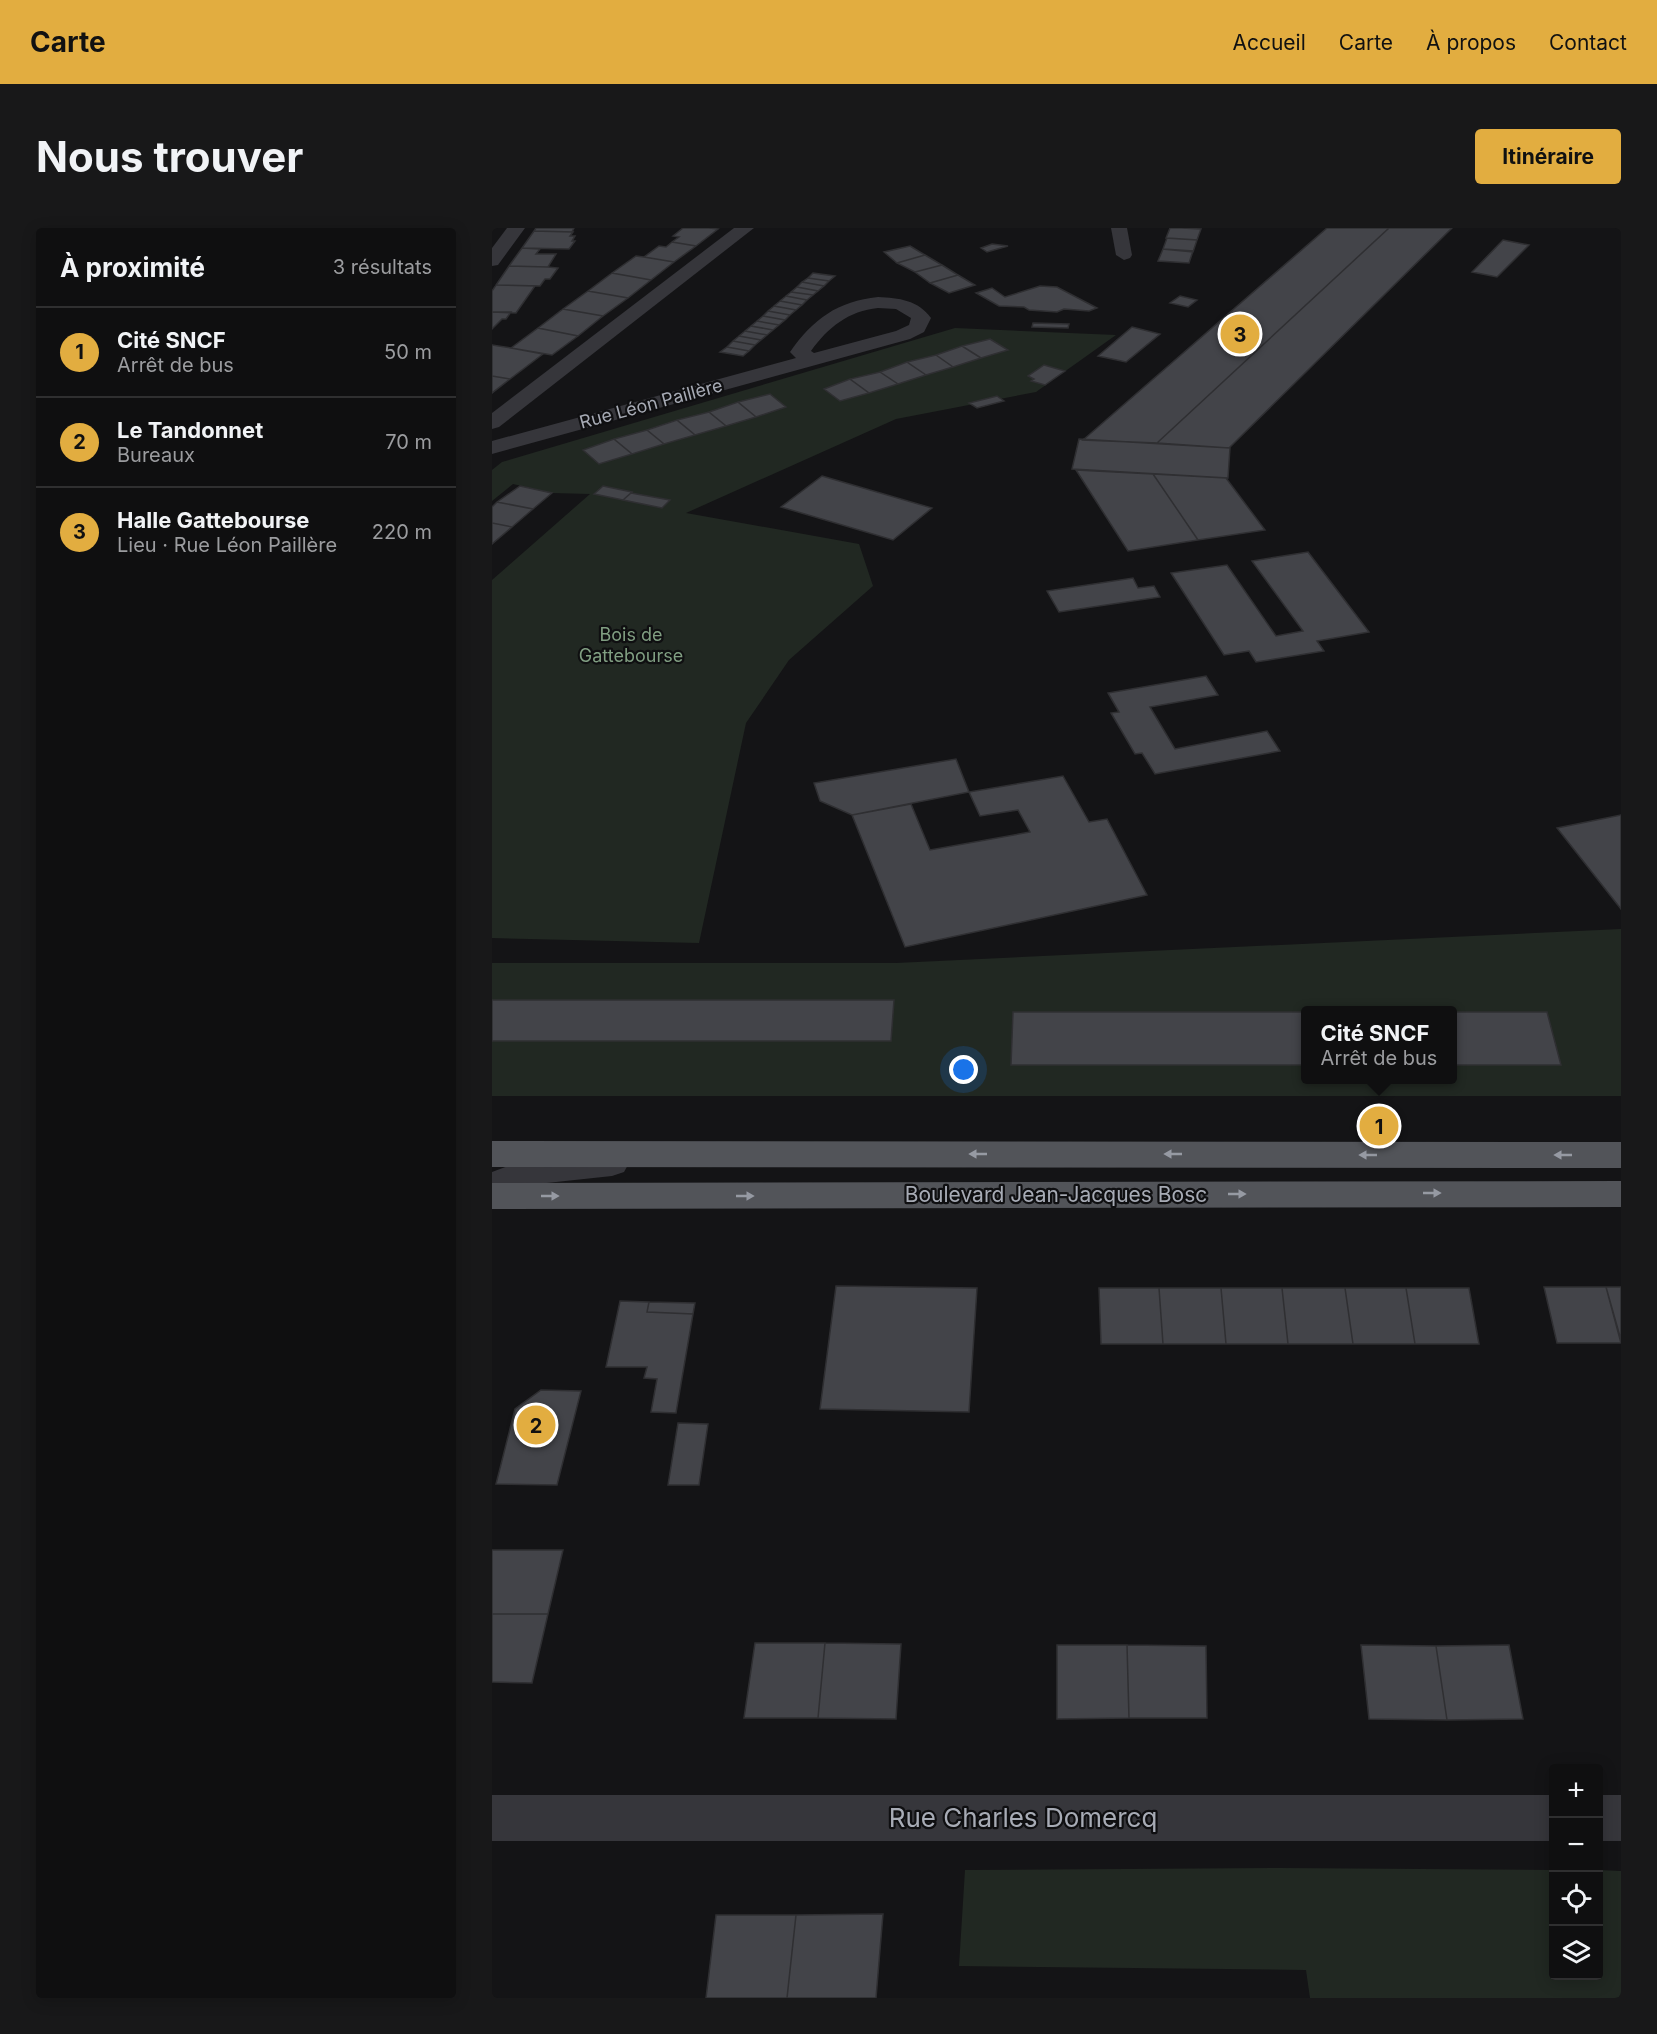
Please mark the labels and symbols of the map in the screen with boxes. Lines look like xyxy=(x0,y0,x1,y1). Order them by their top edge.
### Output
pin: 3 xyxy=(1220,312,1260,356)
street label: Rue Léon Paillère xyxy=(577,374,725,433)
park label: Bois de Gattebourse xyxy=(579,624,683,666)
your location xyxy=(949,1055,978,1084)
pin: 1 xyxy=(1360,1104,1398,1148)
one-way arrow xyxy=(968,1149,987,1159)
one-way arrow xyxy=(1163,1149,1182,1159)
one-way arrow xyxy=(1358,1150,1377,1160)
one-way arrow xyxy=(1553,1150,1572,1160)
street label: Boulevard Jean-Jacques Bosc xyxy=(905,1182,1207,1207)
one-way arrow xyxy=(1423,1188,1442,1198)
one-way arrow xyxy=(1228,1189,1247,1199)
one-way arrow xyxy=(541,1191,560,1201)
one-way arrow xyxy=(736,1191,755,1201)
pin: 2 xyxy=(516,1402,555,1448)
street label: Rue Charles Domercq xyxy=(889,1802,1157,1833)

